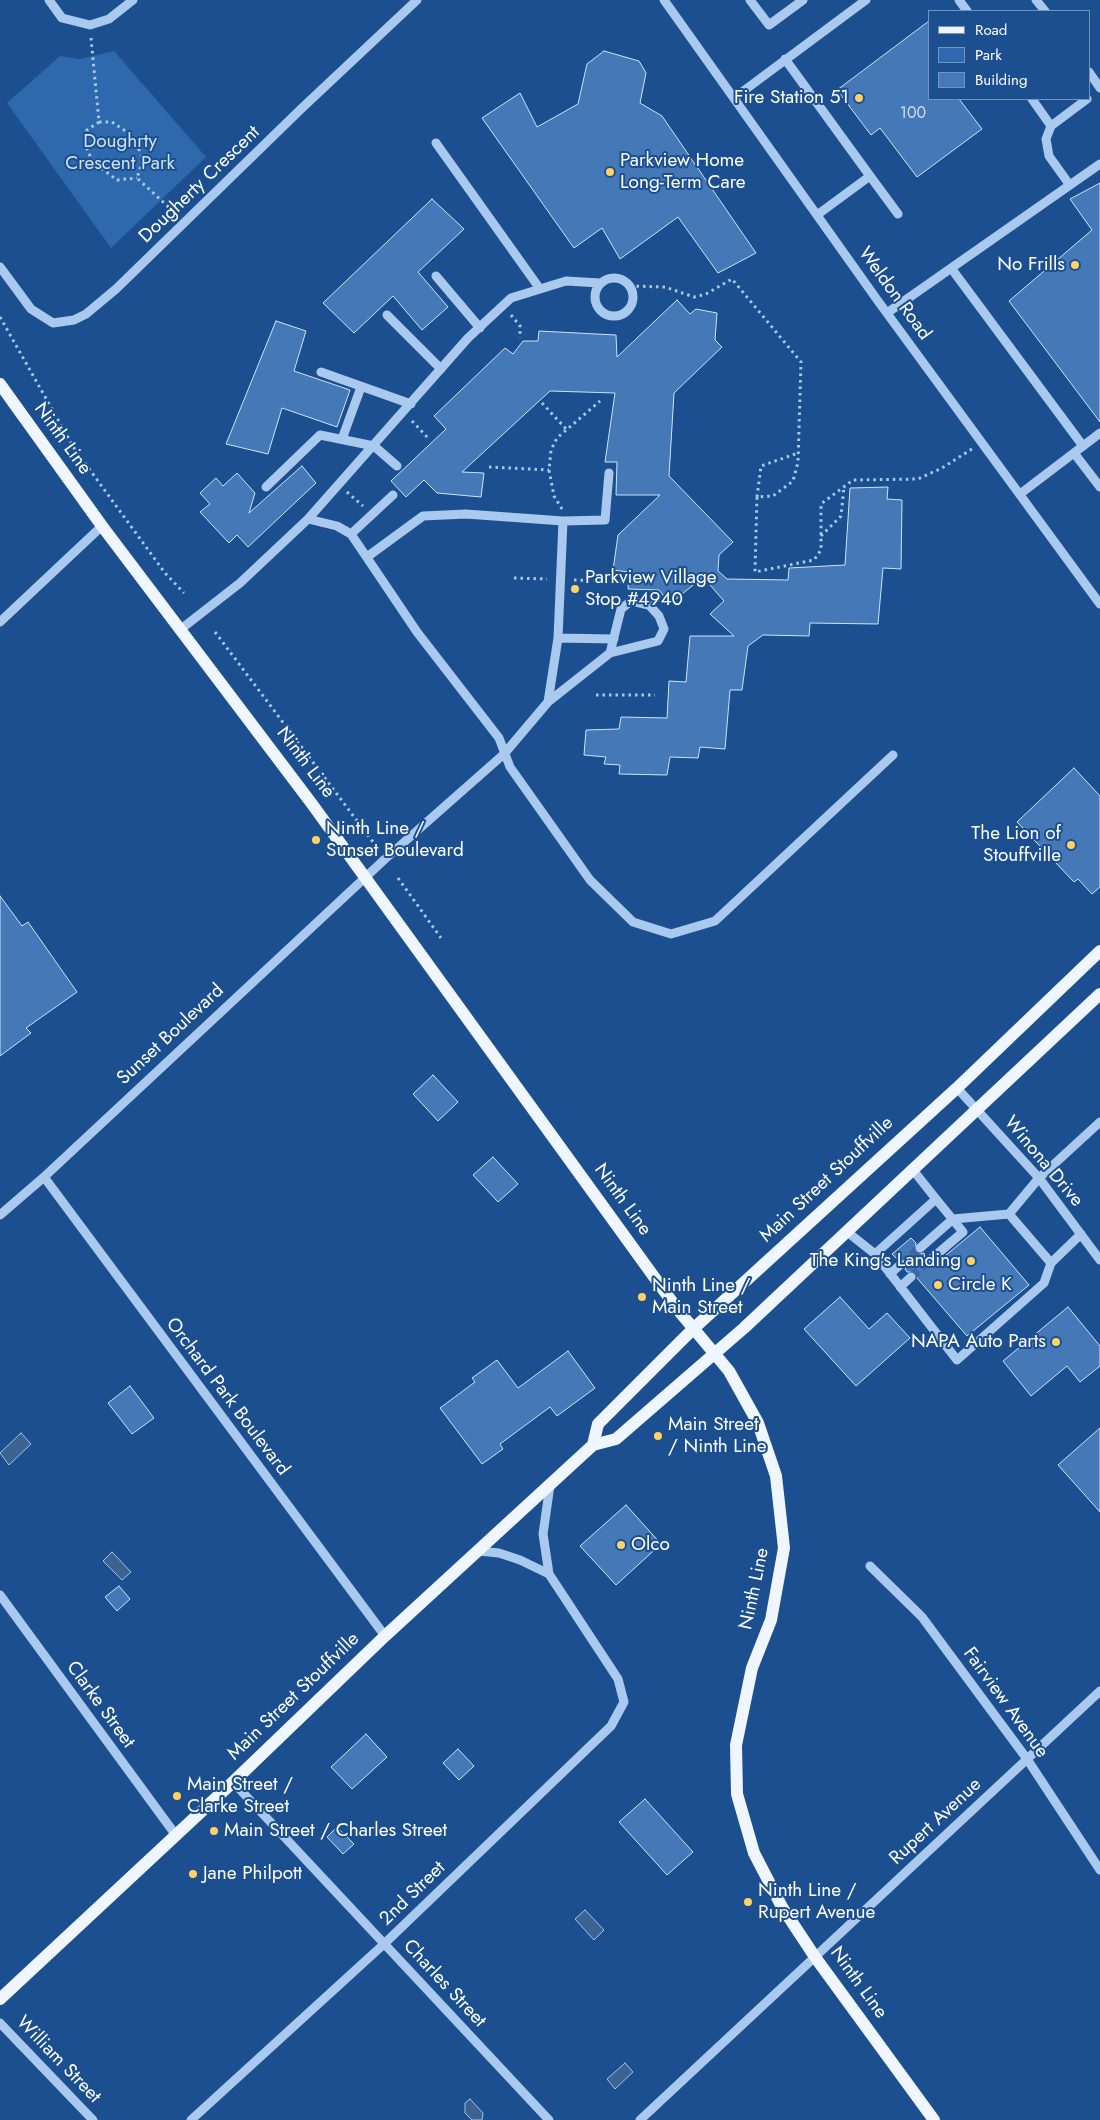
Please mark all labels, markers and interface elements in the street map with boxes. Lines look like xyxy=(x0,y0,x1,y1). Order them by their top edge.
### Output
legend xyxy=(928,10,1090,100)
text: Road xyxy=(975,19,1007,41)
text: Park xyxy=(975,44,1002,66)
text: Building xyxy=(975,69,1027,91)
place label: Fire Station 51 xyxy=(734,87,849,109)
marker: Fire Station 51 xyxy=(853,92,865,104)
house number: 100 xyxy=(900,104,926,124)
street label: Dougherty Crescent xyxy=(135,122,265,248)
park label: Doughrty Crescent Park xyxy=(65,131,175,175)
place label: Parkview Home Long-Term Care xyxy=(620,150,746,194)
marker: Parkview Home Long-Term Care xyxy=(604,166,616,178)
street label: Weldon Road xyxy=(853,243,935,345)
place label: No Frills xyxy=(997,254,1065,276)
marker: No Frills xyxy=(1069,259,1081,271)
street label: Ninth Line xyxy=(28,399,96,479)
place label: Parkview Village Stop #4940 xyxy=(585,567,717,611)
marker: Parkview Village Stop #4940 xyxy=(569,583,581,595)
street label: Ninth Line xyxy=(271,723,339,803)
place label: Ninth Line / Sunset Boulevard xyxy=(326,818,464,862)
place label: The Lion of Stouffville xyxy=(971,823,1061,867)
marker: Ninth Line / Sunset Boulevard xyxy=(310,834,322,846)
marker: The Lion of Stouffville xyxy=(1065,839,1077,851)
street label: Sunset Boulevard xyxy=(113,980,229,1090)
street label: Main Street Stouffville xyxy=(756,1112,898,1248)
street label: Winona Drive xyxy=(999,1112,1087,1212)
street label: Ninth Line xyxy=(588,1160,656,1240)
place label: The King's Landing xyxy=(810,1250,961,1272)
marker: The King's Landing xyxy=(965,1255,977,1267)
place label: Circle K xyxy=(948,1274,1012,1296)
place label: Ninth Line / Main Street xyxy=(652,1275,751,1319)
marker: Circle K xyxy=(932,1279,944,1291)
marker: Ninth Line / Main Street xyxy=(636,1291,648,1303)
street label: Orchard Park Boulevard xyxy=(160,1314,294,1480)
place label: NAPA Auto Parts xyxy=(911,1331,1046,1353)
marker: NAPA Auto Parts xyxy=(1050,1336,1062,1348)
place label: Main Street / Ninth Line xyxy=(668,1414,767,1458)
marker: Main Street / Ninth Line xyxy=(652,1430,664,1442)
place label: Olco xyxy=(631,1534,670,1556)
marker: Olco xyxy=(615,1539,627,1551)
street label: Ninth Line xyxy=(735,1546,775,1632)
street label: Main Street Stouffville xyxy=(223,1628,365,1766)
street label: Fairview Avenue xyxy=(957,1643,1053,1763)
street label: Clarke Street xyxy=(61,1657,139,1753)
place label: Main Street / Clarke Street xyxy=(187,1774,293,1818)
street label: Rupert Avenue xyxy=(885,1774,987,1870)
marker: Main Street / Clarke Street xyxy=(171,1790,183,1802)
place label: Main Street / Charles Street xyxy=(224,1820,447,1842)
marker: Main Street / Charles Street xyxy=(208,1825,220,1837)
street label: 2nd Street xyxy=(375,1857,451,1931)
place label: Jane Philpott xyxy=(203,1863,302,1885)
marker: Jane Philpott xyxy=(187,1868,199,1880)
place label: Ninth Line / Rupert Avenue xyxy=(758,1880,875,1924)
marker: Ninth Line / Rupert Avenue xyxy=(742,1896,754,1908)
street label: Charles Street xyxy=(398,1935,490,2033)
street label: Ninth Line xyxy=(824,1943,892,2023)
street label: William Street xyxy=(11,2012,105,2108)

